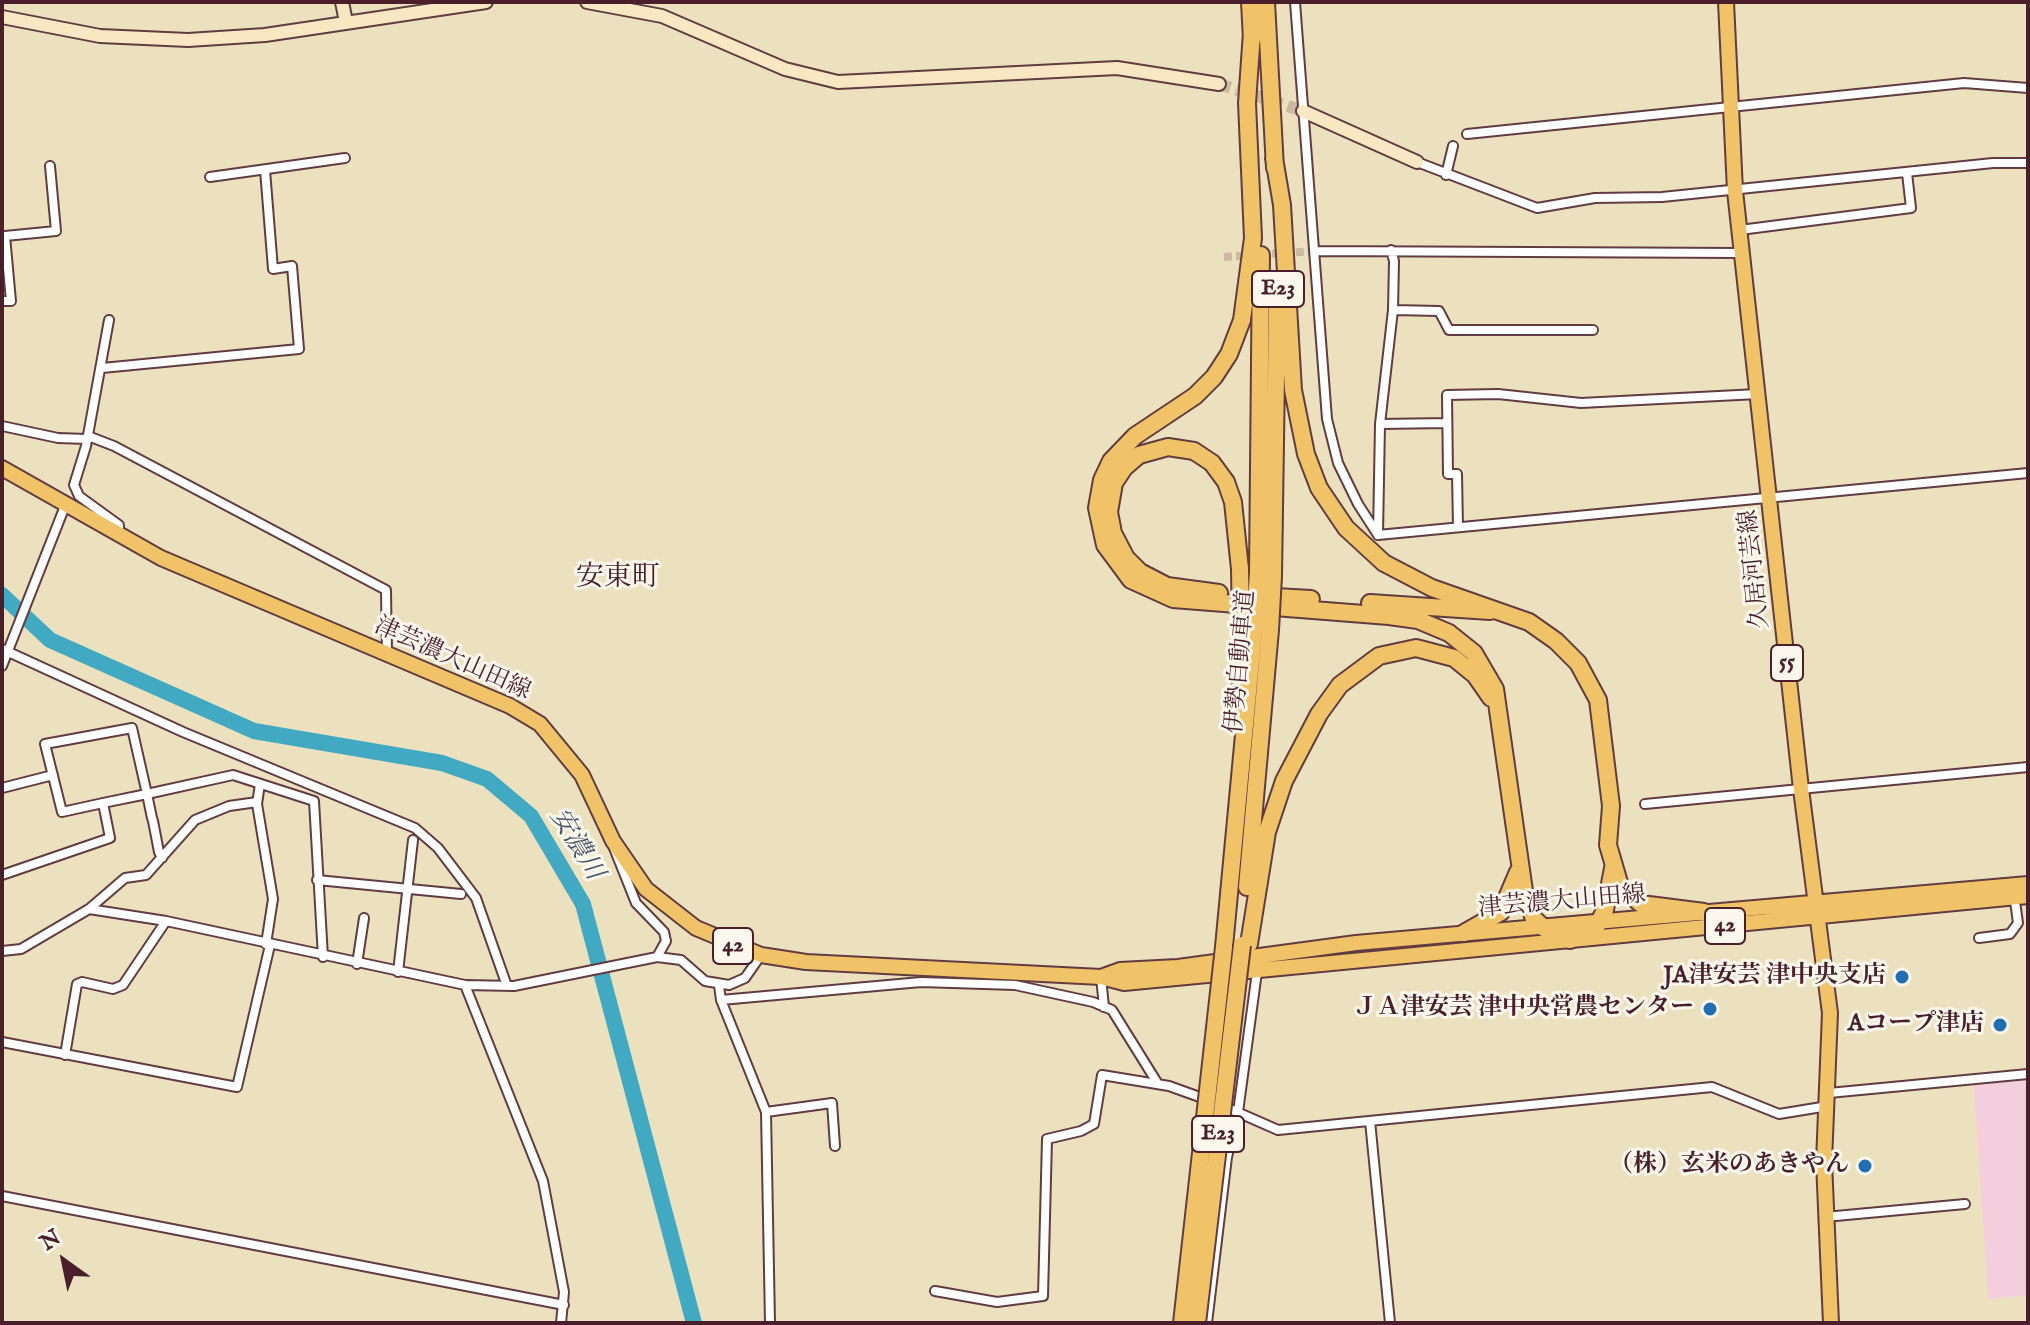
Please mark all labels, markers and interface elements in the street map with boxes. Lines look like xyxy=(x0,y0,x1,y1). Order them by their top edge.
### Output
road number: E23 xyxy=(1252,271,1304,307)
street label: 久居河芸線 xyxy=(1735,508,1777,630)
district label: 安東町 xyxy=(576,562,660,596)
street label: 伊勢自動車道 xyxy=(1221,589,1263,735)
street label: 津芸濃大山田線 xyxy=(369,613,535,707)
road number: 55 xyxy=(1771,645,1803,681)
water label: 安濃川 xyxy=(542,804,608,886)
street label: 津芸濃大山田線 xyxy=(1477,881,1647,925)
road number: 42 xyxy=(1705,908,1745,944)
road number: 42 xyxy=(713,928,753,964)
place label: JA津安芸 津中央支店 xyxy=(1663,963,1886,991)
marker: JA津安芸 津中央支店 xyxy=(1893,968,1911,986)
place label: ＪＡ津安芸 津中央営農センター xyxy=(1353,995,1694,1023)
marker: ＪＡ津安芸 津中央営農センター xyxy=(1701,1000,1719,1018)
place label: Aコープ津店 xyxy=(1848,1011,1984,1039)
marker: Aコープ津店 xyxy=(1991,1016,2009,1034)
road number: E23 xyxy=(1192,1116,1244,1152)
place label: （株）玄米のあきやん xyxy=(1609,1152,1849,1180)
marker: （株）玄米のあきやん xyxy=(1856,1157,1874,1175)
north arrow xyxy=(24,1221,104,1301)
text: N xyxy=(35,1224,67,1258)

